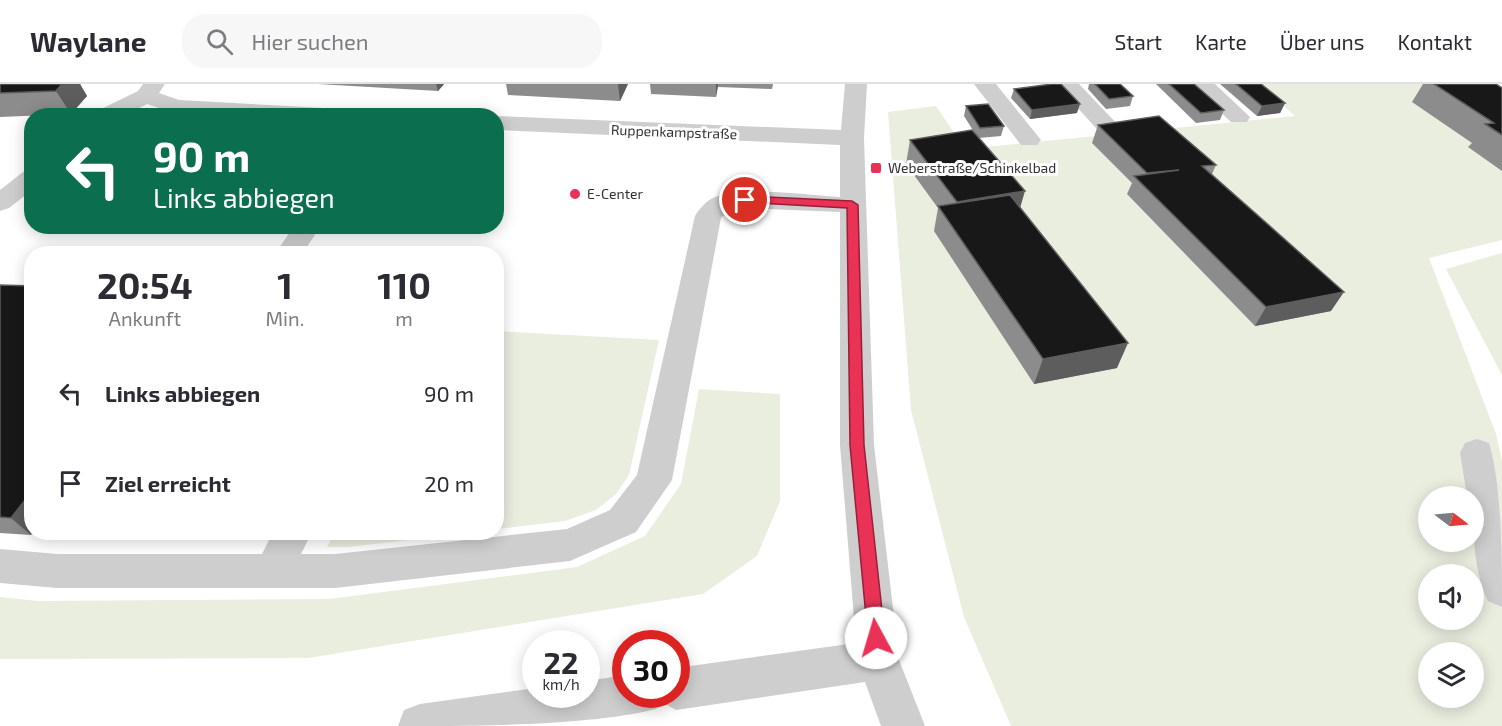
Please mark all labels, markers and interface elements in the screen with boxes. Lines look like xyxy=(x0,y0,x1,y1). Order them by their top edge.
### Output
search box xyxy=(182,14,602,68)
text: Waylane xyxy=(30,24,146,58)
icon: search xyxy=(203,25,236,58)
text: Hier suchen xyxy=(251,28,369,54)
text: Start xyxy=(1115,29,1162,54)
text: Karte xyxy=(1195,29,1247,54)
text: Über uns xyxy=(1280,29,1365,54)
text: Kontakt xyxy=(1398,29,1472,54)
street label: Ruppenkampstraße xyxy=(611,121,737,142)
text: 90 m xyxy=(153,130,250,180)
icon: left xyxy=(54,132,132,210)
place label: Weberstraße/Schinkelbad xyxy=(888,159,1056,176)
marker: Weberstraße/Schinkelbad xyxy=(869,161,883,175)
pin xyxy=(719,174,770,225)
text: Links abbiegen xyxy=(153,181,335,213)
icon: arrive xyxy=(728,183,761,216)
place label: E-Center xyxy=(587,185,644,202)
marker: E-Center xyxy=(568,187,582,201)
text: 20:54 xyxy=(97,263,193,306)
text: 1 xyxy=(277,263,293,306)
text: 110 xyxy=(377,263,431,306)
text: Ankunft xyxy=(109,306,181,330)
text: Min. xyxy=(266,306,304,330)
text: m xyxy=(395,306,413,330)
icon: left xyxy=(54,377,87,410)
text: Links abbiegen xyxy=(105,380,260,406)
text: 90 m xyxy=(424,380,474,406)
icon: arrive xyxy=(54,467,87,500)
text: Ziel erreicht xyxy=(105,470,231,496)
text: 20 m xyxy=(424,470,474,496)
north arrow xyxy=(1418,486,1484,552)
map controls xyxy=(1418,486,1484,708)
button: sound xyxy=(1418,564,1484,630)
position arrow xyxy=(844,606,908,670)
speed limit sign: 30 xyxy=(612,630,690,708)
button: layers xyxy=(1418,642,1484,708)
text: 22 xyxy=(544,644,578,680)
text: km/h xyxy=(542,675,580,693)

